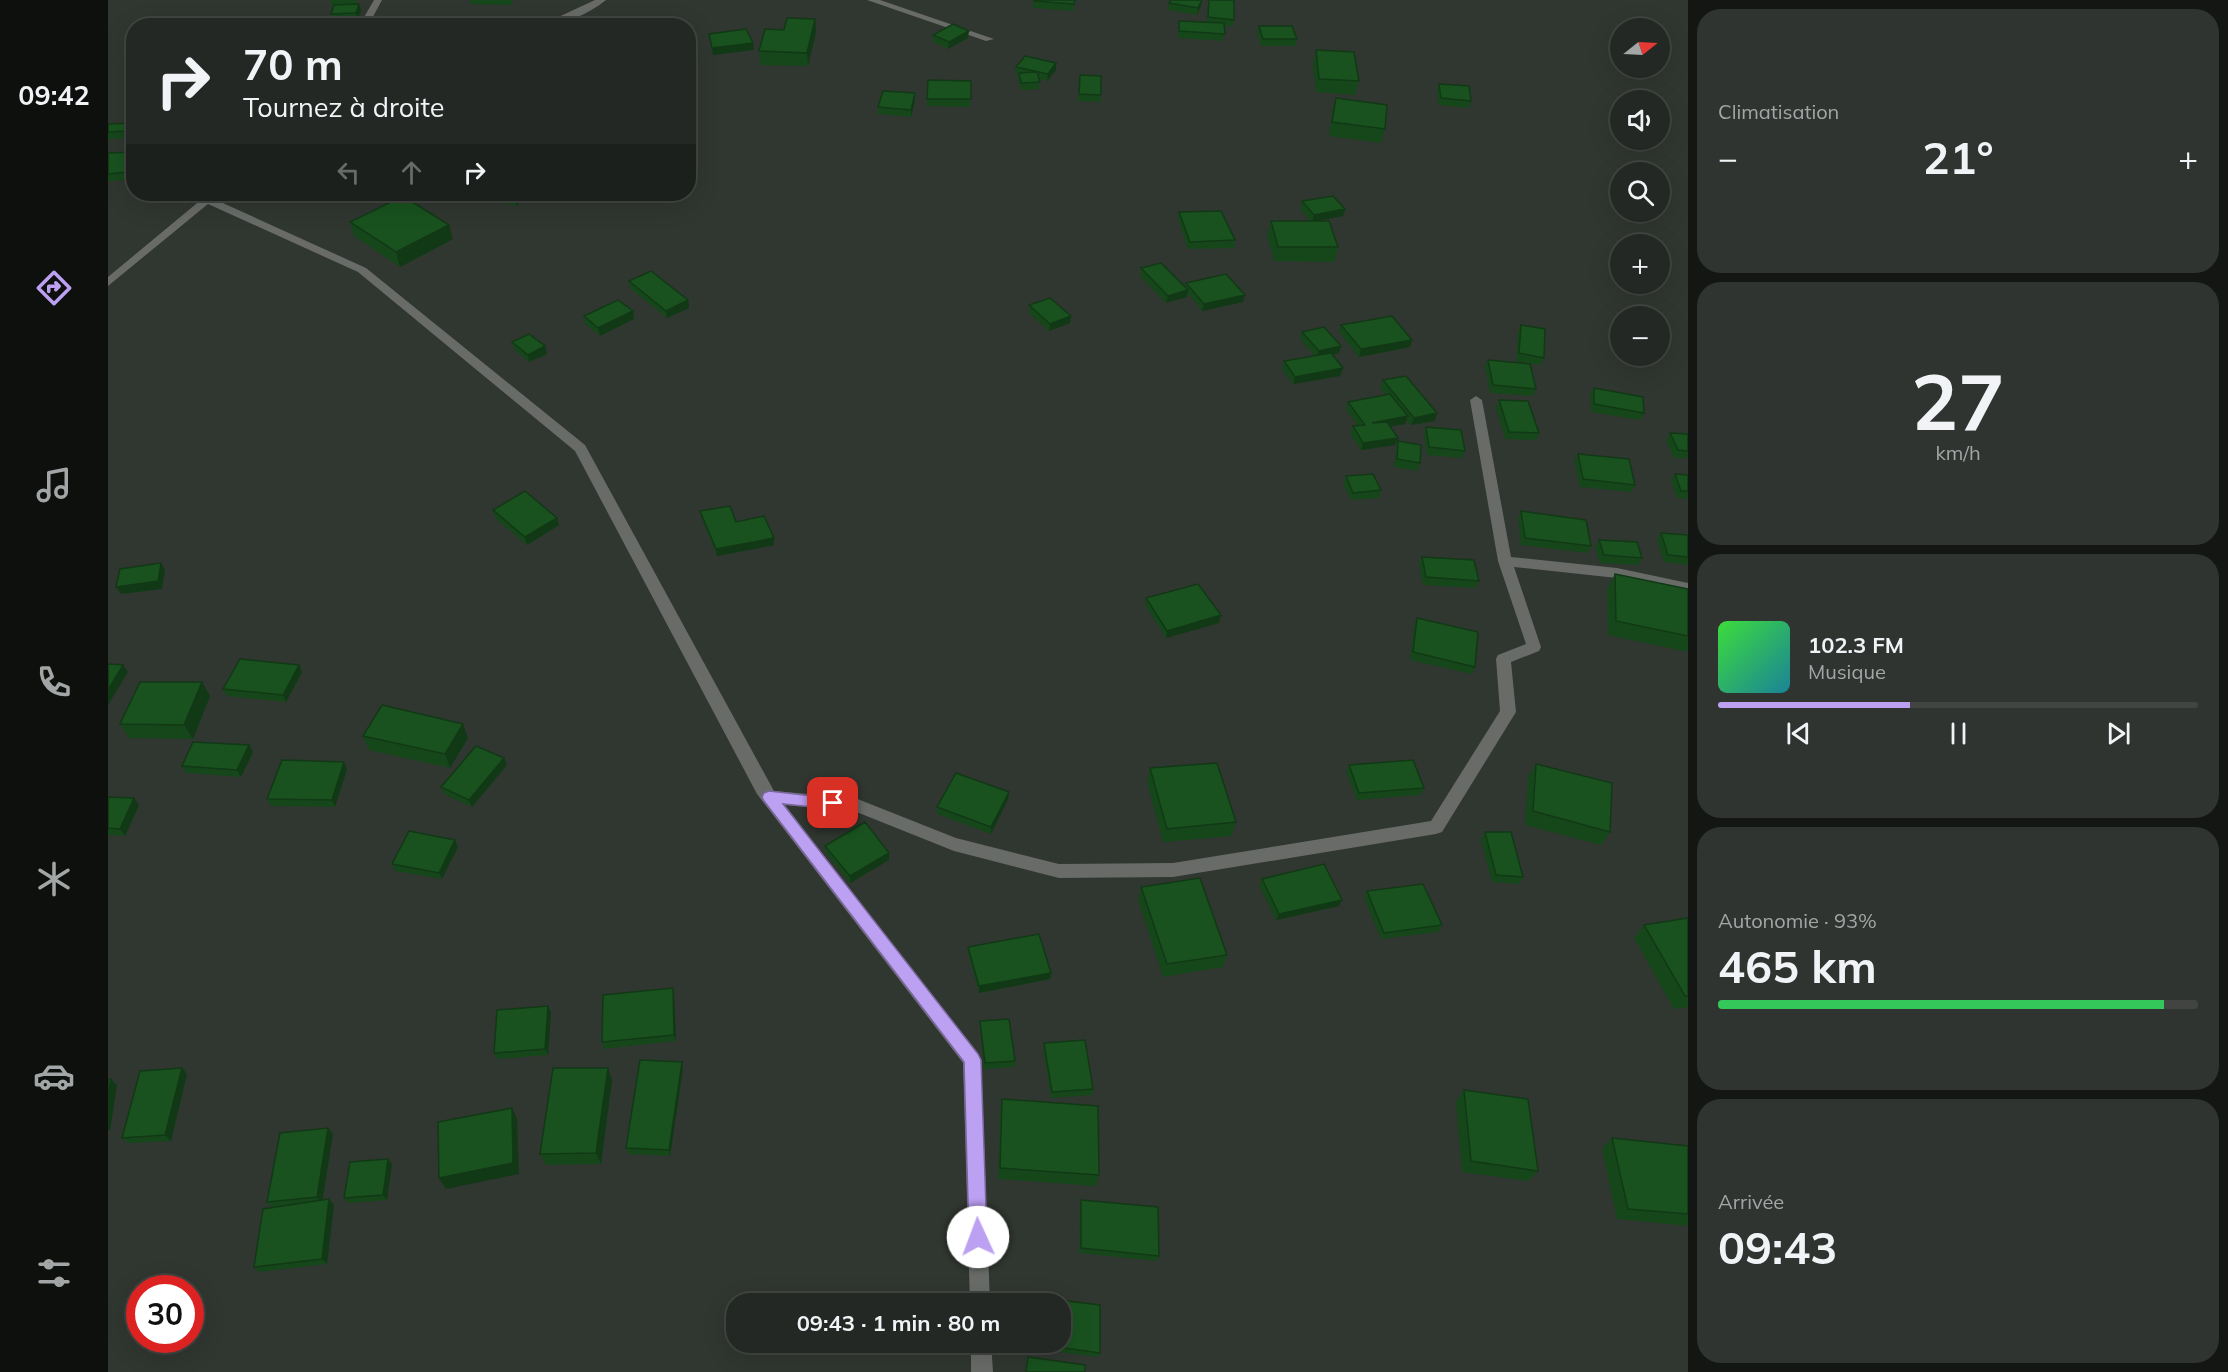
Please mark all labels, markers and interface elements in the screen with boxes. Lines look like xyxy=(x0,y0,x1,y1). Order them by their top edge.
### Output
north arrow xyxy=(1610,18,1670,78)
map controls xyxy=(1610,18,1670,366)
text: 70 m xyxy=(243,38,343,91)
icon: right xyxy=(144,42,222,120)
text: 09:42 xyxy=(18,78,90,112)
text: Tournez à droite xyxy=(243,90,444,124)
button: sound xyxy=(1610,90,1670,150)
text: Climatisation xyxy=(1718,99,1839,124)
text: 21° xyxy=(1922,129,1994,185)
text: − xyxy=(1718,137,1738,178)
text: + xyxy=(2178,137,2198,178)
icon: left xyxy=(332,156,365,189)
icon: ahead xyxy=(395,156,428,189)
icon: right xyxy=(458,156,491,189)
button: search xyxy=(1610,162,1670,222)
button: + xyxy=(1610,234,1670,294)
icon: directions xyxy=(33,267,75,309)
button: − xyxy=(1610,306,1670,366)
text: 27 xyxy=(1911,352,2005,450)
text: km/h xyxy=(1935,440,1981,465)
icon: music xyxy=(33,464,75,506)
text: 102.3 FM xyxy=(1808,631,1904,659)
text: Musique xyxy=(1808,659,1886,684)
icon: phone xyxy=(33,661,75,703)
icon: previous xyxy=(1782,717,1815,750)
icon: pause xyxy=(1942,717,1975,750)
icon: next xyxy=(2102,717,2135,750)
pin xyxy=(807,777,858,828)
icon: arrive xyxy=(816,786,849,819)
icon: climate xyxy=(33,858,75,900)
text: Autonomie · 93% xyxy=(1718,908,1877,933)
text: 465 km xyxy=(1718,938,1877,994)
icon: car xyxy=(33,1055,75,1097)
text: Arrivée xyxy=(1718,1189,1784,1214)
position arrow xyxy=(946,1205,1010,1269)
text: 09:43 xyxy=(1718,1219,1837,1275)
icon: filters xyxy=(33,1252,75,1294)
speed limit sign: 30 xyxy=(126,1275,204,1353)
text: 09:43 · 1 min · 80 m xyxy=(797,1309,1000,1337)

